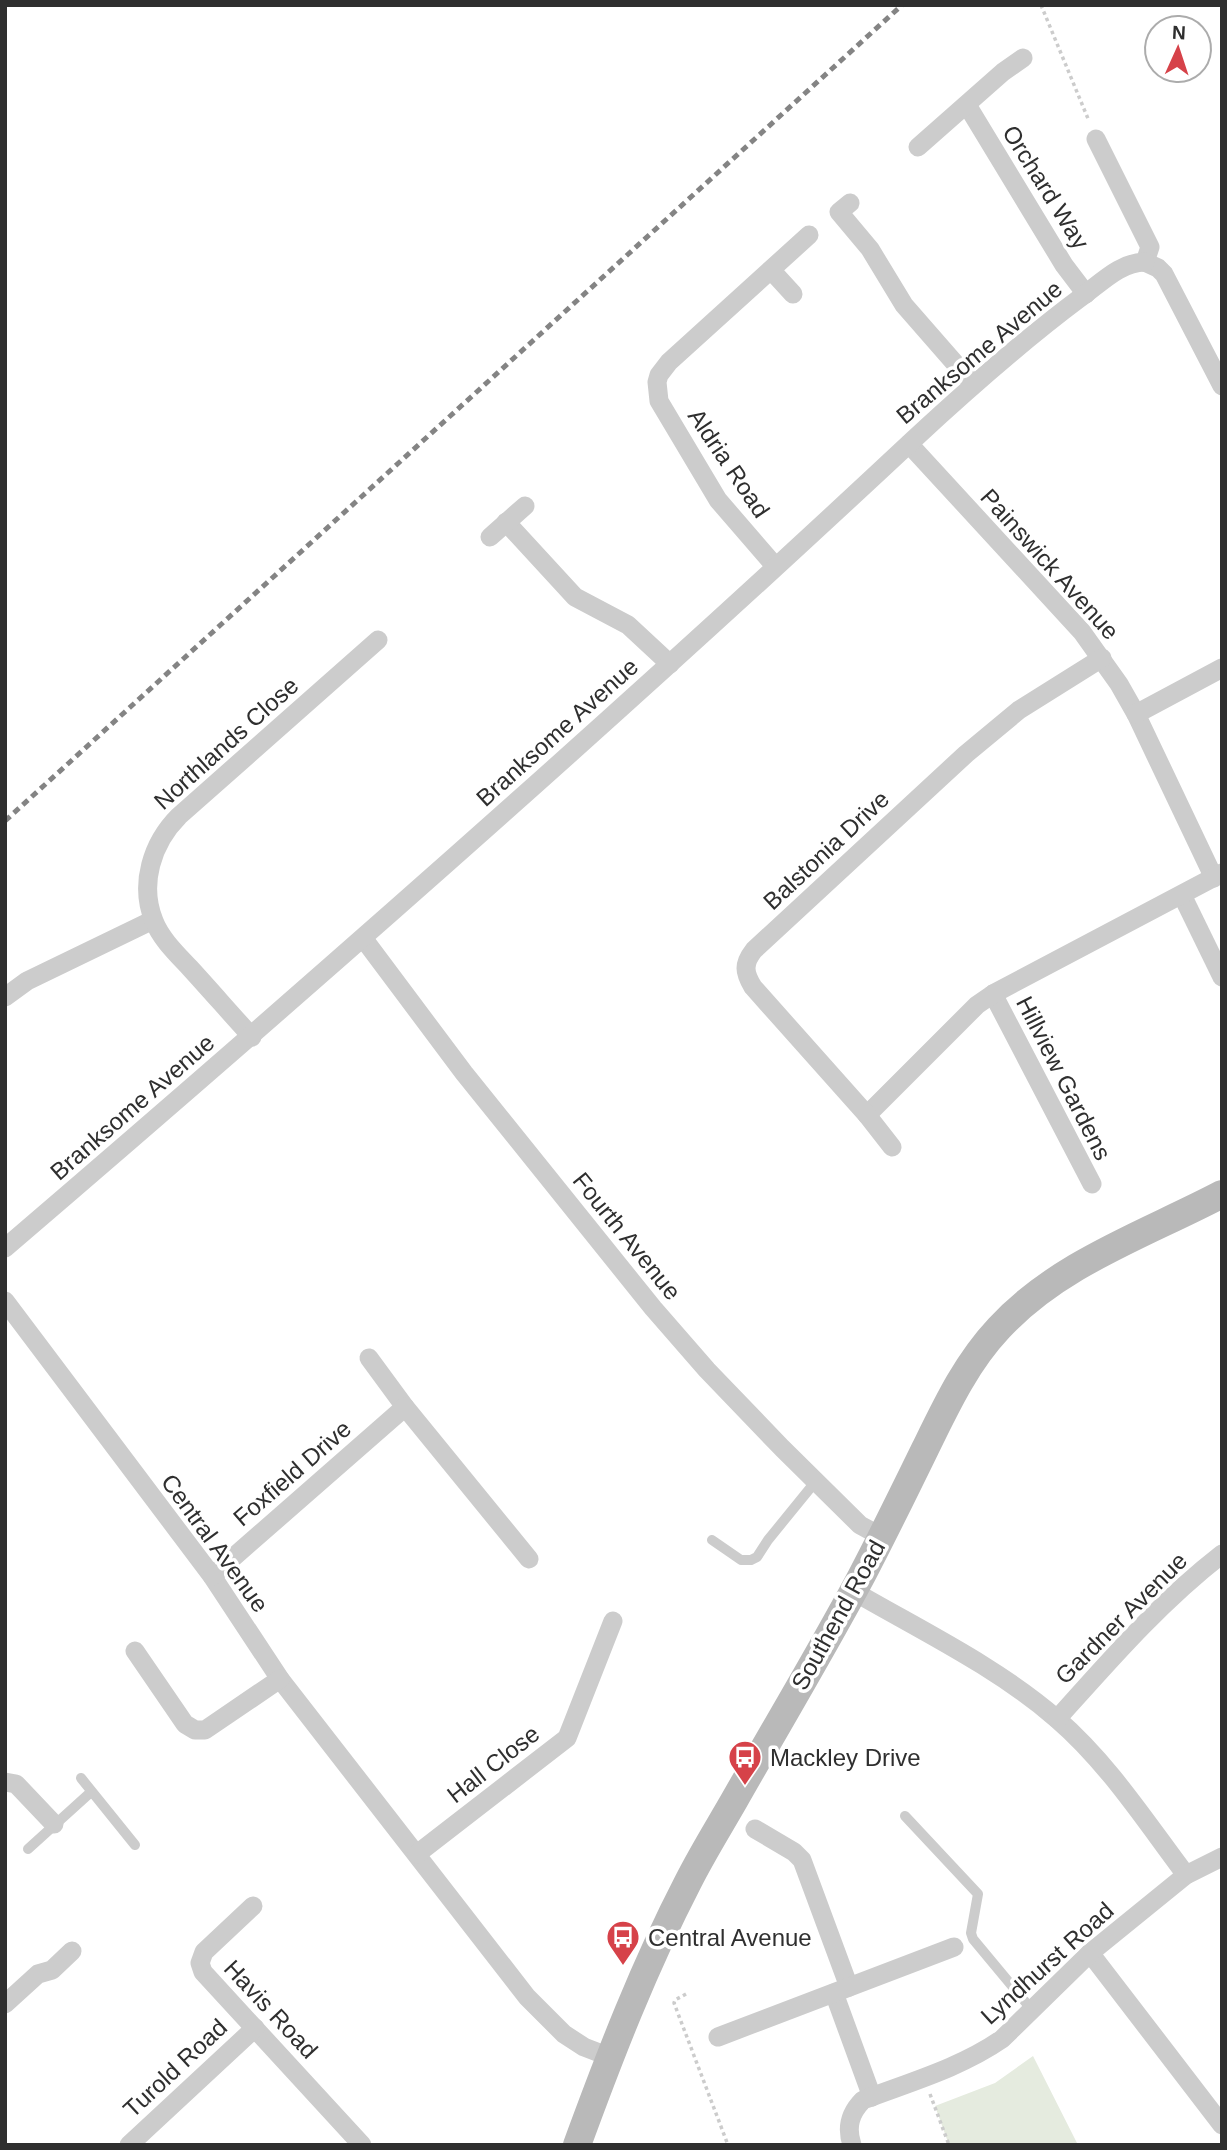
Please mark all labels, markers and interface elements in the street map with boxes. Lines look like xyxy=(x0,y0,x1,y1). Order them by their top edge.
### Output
north arrow xyxy=(1143,14,1213,84)
text: N xyxy=(1171,22,1186,43)
street label: Orchard Way xyxy=(997,120,1095,254)
street label: Branksome Avenue xyxy=(891,275,1067,429)
street label: Aldria Road xyxy=(683,403,775,523)
street label: Painswick Avenue xyxy=(975,483,1125,645)
street label: Branksome Avenue xyxy=(471,652,643,812)
street label: Northlands Close xyxy=(149,671,303,815)
street label: Balstonia Drive xyxy=(758,785,894,915)
street label: Hillview Gardens xyxy=(1011,992,1117,1164)
street label: Branksome Avenue xyxy=(45,1029,219,1185)
street label: Fourth Avenue xyxy=(568,1167,686,1305)
street label: Foxfield Drive xyxy=(228,1415,356,1531)
street label: Central Avenue xyxy=(156,1469,274,1617)
street label: Southend Road xyxy=(786,1536,890,1694)
street label: Gardner Avenue xyxy=(1050,1547,1192,1689)
street label: Hall Close xyxy=(442,1720,544,1808)
bus stop icon: Mackley Drive xyxy=(726,1738,764,1787)
place label: Mackley Drive xyxy=(770,1744,921,1771)
street label: Lyndhurst Road xyxy=(975,1897,1119,2029)
bus stop icon: Central Avenue xyxy=(604,1918,642,1967)
place label: Central Avenue xyxy=(648,1924,812,1951)
street label: Havis Road xyxy=(219,1954,323,2064)
street label: Turold Road xyxy=(118,2013,232,2123)

